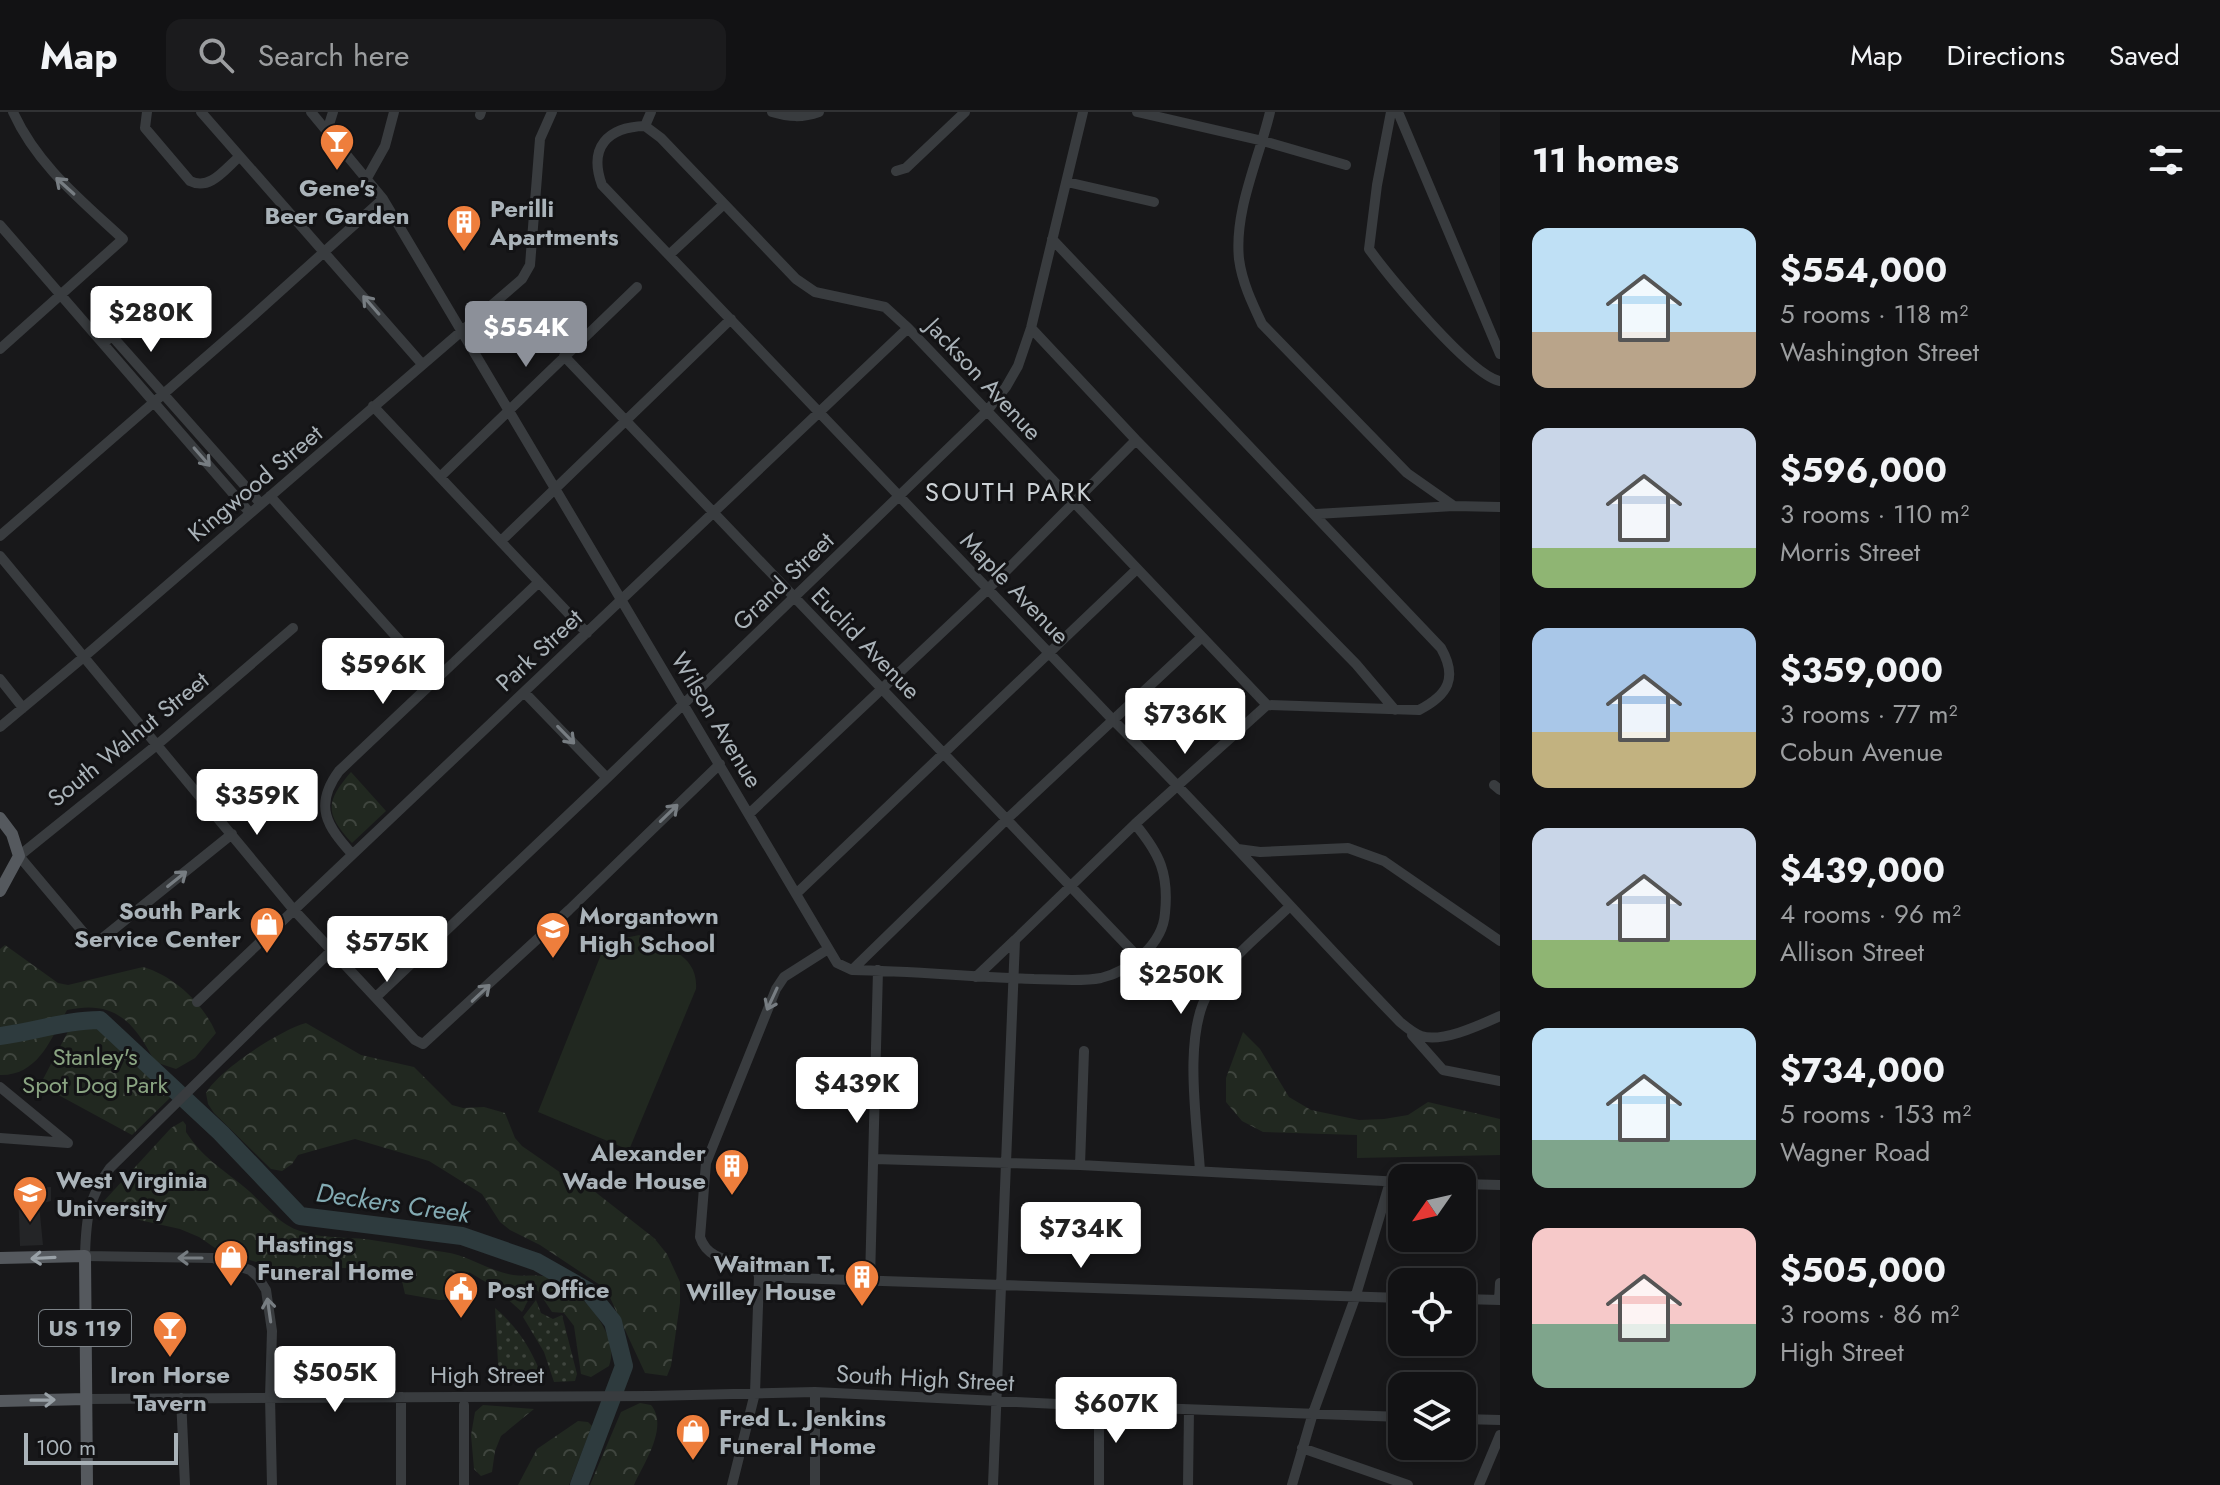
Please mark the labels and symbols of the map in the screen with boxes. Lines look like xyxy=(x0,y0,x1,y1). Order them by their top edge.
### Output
bar icon: Gene's Beer Garden xyxy=(318,122,356,172)
place label: Gene's Beer Garden xyxy=(264,170,410,233)
one-way arrow xyxy=(56,178,76,196)
place label: Perilli Apartments xyxy=(489,191,619,254)
building icon: Perilli Apartments xyxy=(445,203,483,253)
pin: $280K xyxy=(95,286,207,354)
one-way arrow xyxy=(362,296,380,316)
pin: $554K xyxy=(470,301,582,369)
street label: Jackson Avenue xyxy=(916,308,1050,448)
street label: Kingwood Street xyxy=(180,416,330,550)
one-way arrow xyxy=(193,447,211,467)
district label: SOUTH PARK xyxy=(925,473,1093,511)
street label: Grand Street xyxy=(724,523,842,638)
street label: Maple Avenue xyxy=(952,524,1078,652)
street label: Euclid Avenue xyxy=(803,579,929,707)
street label: Park Street xyxy=(488,600,590,699)
pin: $596K xyxy=(327,638,439,706)
street label: Wilson Avenue xyxy=(663,645,771,795)
street label: South Walnut Street xyxy=(40,663,216,815)
pin: $736K xyxy=(1129,688,1241,756)
one-way arrow xyxy=(556,725,575,745)
pin: $359K xyxy=(201,769,313,837)
one-way arrow xyxy=(659,804,678,823)
one-way arrow xyxy=(166,870,187,887)
place label: South Park Service Center xyxy=(74,893,241,956)
place label: Morgantown High School xyxy=(579,898,719,961)
shop icon: South Park Service Center xyxy=(248,905,286,955)
school or university icon: Morgantown High School xyxy=(534,910,572,960)
pin: $575K xyxy=(331,916,443,984)
pin: $250K xyxy=(1125,948,1237,1016)
one-way arrow xyxy=(471,983,491,1002)
one-way arrow xyxy=(764,987,779,1011)
park label: Stanley's Spot Dog Park xyxy=(22,1039,168,1102)
pin: $439K xyxy=(801,1057,913,1125)
place label: Alexander Wade House xyxy=(563,1135,706,1198)
building icon: Alexander Wade House xyxy=(713,1147,751,1197)
place label: West Virginia University xyxy=(56,1162,208,1225)
north arrow xyxy=(1388,1164,1476,1252)
water label: Deckers Creek xyxy=(313,1173,474,1233)
school or university icon: West Virginia University xyxy=(11,1174,49,1224)
pin: $734K xyxy=(1025,1202,1137,1270)
place label: Hastings Funeral Home xyxy=(257,1226,414,1289)
shop icon: Hastings Funeral Home xyxy=(212,1238,250,1288)
place label: Waitman T. Willey House xyxy=(686,1246,836,1309)
one-way arrow xyxy=(30,1250,57,1265)
one-way arrow xyxy=(177,1250,204,1266)
building icon: Waitman T. Willey House xyxy=(843,1258,881,1308)
public building icon: Post Office xyxy=(442,1270,480,1320)
place label: Post Office xyxy=(487,1272,610,1307)
one-way arrow xyxy=(262,1298,277,1324)
bar icon: Iron Horse Tavern xyxy=(151,1309,189,1359)
road number: US 119 xyxy=(39,1310,131,1346)
pin: $505K xyxy=(279,1346,391,1414)
street label: South High Street xyxy=(835,1356,1015,1400)
place label: Iron Horse Tavern xyxy=(110,1357,230,1420)
street label: High Street xyxy=(430,1357,544,1392)
pin: $607K xyxy=(1060,1377,1172,1445)
one-way arrow xyxy=(29,1392,56,1408)
place label: Fred L. Jenkins Funeral Home xyxy=(719,1400,886,1463)
shop icon: Fred L. Jenkins Funeral Home xyxy=(674,1412,712,1462)
scale bar xyxy=(24,1429,178,1465)

